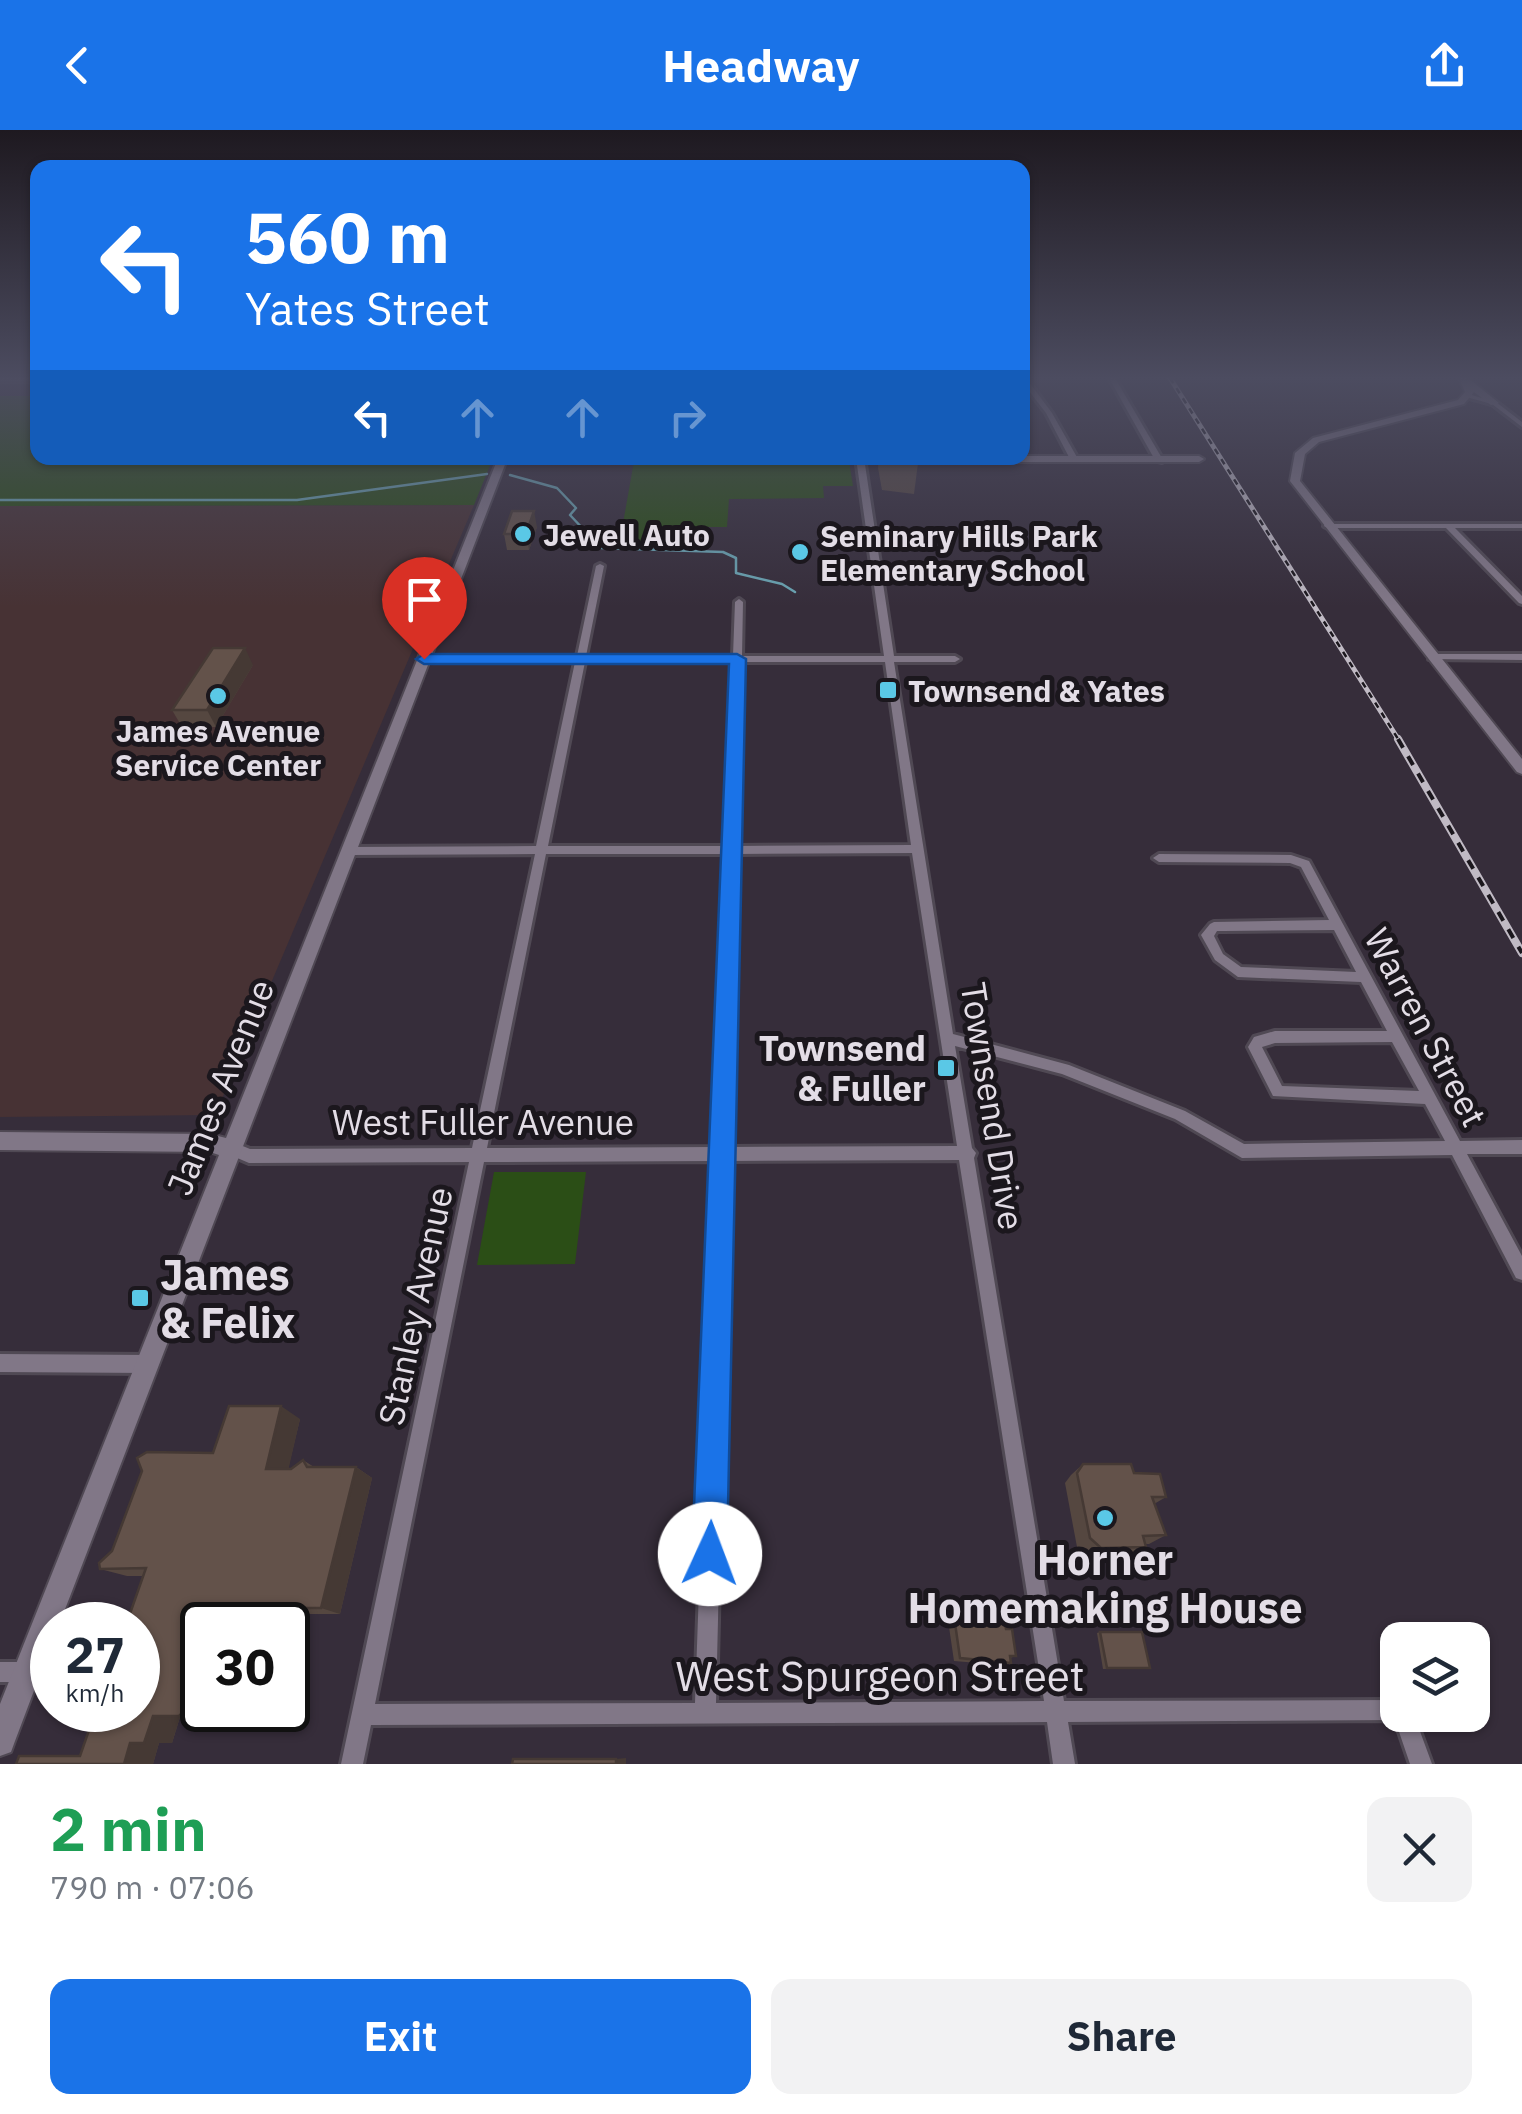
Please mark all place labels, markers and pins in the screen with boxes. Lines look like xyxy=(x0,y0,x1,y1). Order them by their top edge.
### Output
place label: Jewell Auto xyxy=(543,515,710,554)
place label: Seminary Hills Park Elementary School xyxy=(820,516,1098,589)
marker: Jewell Auto xyxy=(512,523,534,545)
marker: Seminary Hills Park Elementary School xyxy=(789,541,811,563)
pin xyxy=(382,557,467,660)
place label: Townsend & Yates xyxy=(908,671,1165,710)
marker: Townsend & Yates xyxy=(877,679,899,701)
marker: James Avenue Service Center xyxy=(207,685,229,707)
place label: James Avenue Service Center xyxy=(115,711,321,784)
place label: Townsend & Fuller xyxy=(759,1025,926,1111)
marker: Townsend & Fuller xyxy=(935,1057,957,1079)
place label: James & Felix xyxy=(160,1247,295,1350)
marker: James & Felix xyxy=(129,1287,151,1309)
marker: Horner Homemaking House xyxy=(1094,1507,1116,1529)
place label: Horner Homemaking House xyxy=(908,1532,1302,1635)

